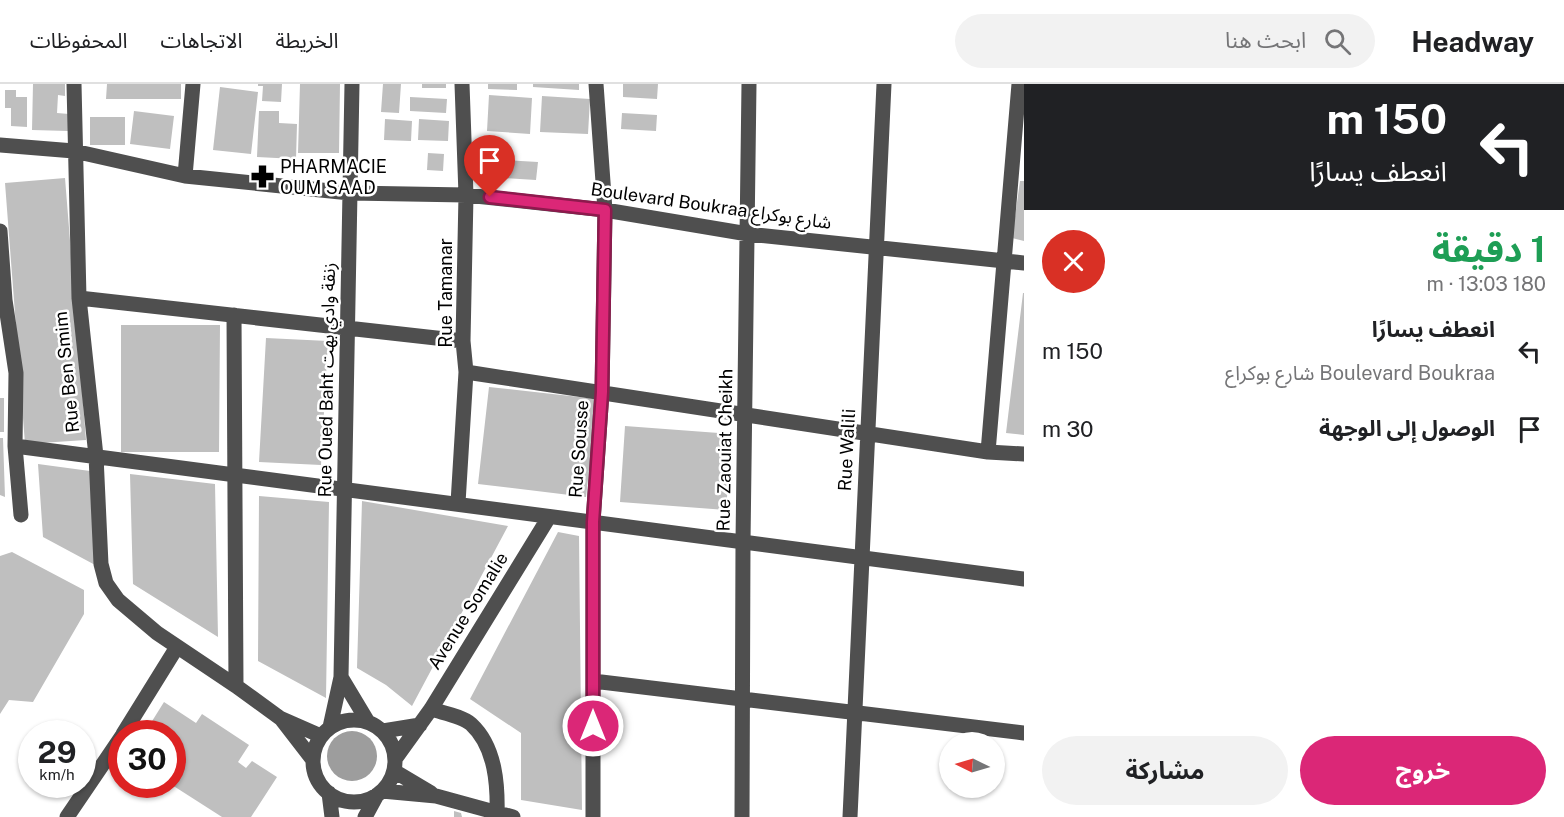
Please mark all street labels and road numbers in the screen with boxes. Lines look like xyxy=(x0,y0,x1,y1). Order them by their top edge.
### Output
street label: Boulevard Boukraa شارع بوكراع xyxy=(589,178,833,237)
street label: Rue Tamanar xyxy=(435,238,456,348)
street label: Rue Oued Baht زنقة وادي بهت xyxy=(314,262,342,498)
street label: Rue Ben Smim xyxy=(50,310,83,434)
street label: Rue Zaouiat Cheikh xyxy=(713,369,736,531)
street label: Rue Sousse xyxy=(565,399,592,499)
street label: Rue Walili xyxy=(834,408,859,492)
street label: Avenue Somalie xyxy=(423,548,512,673)

